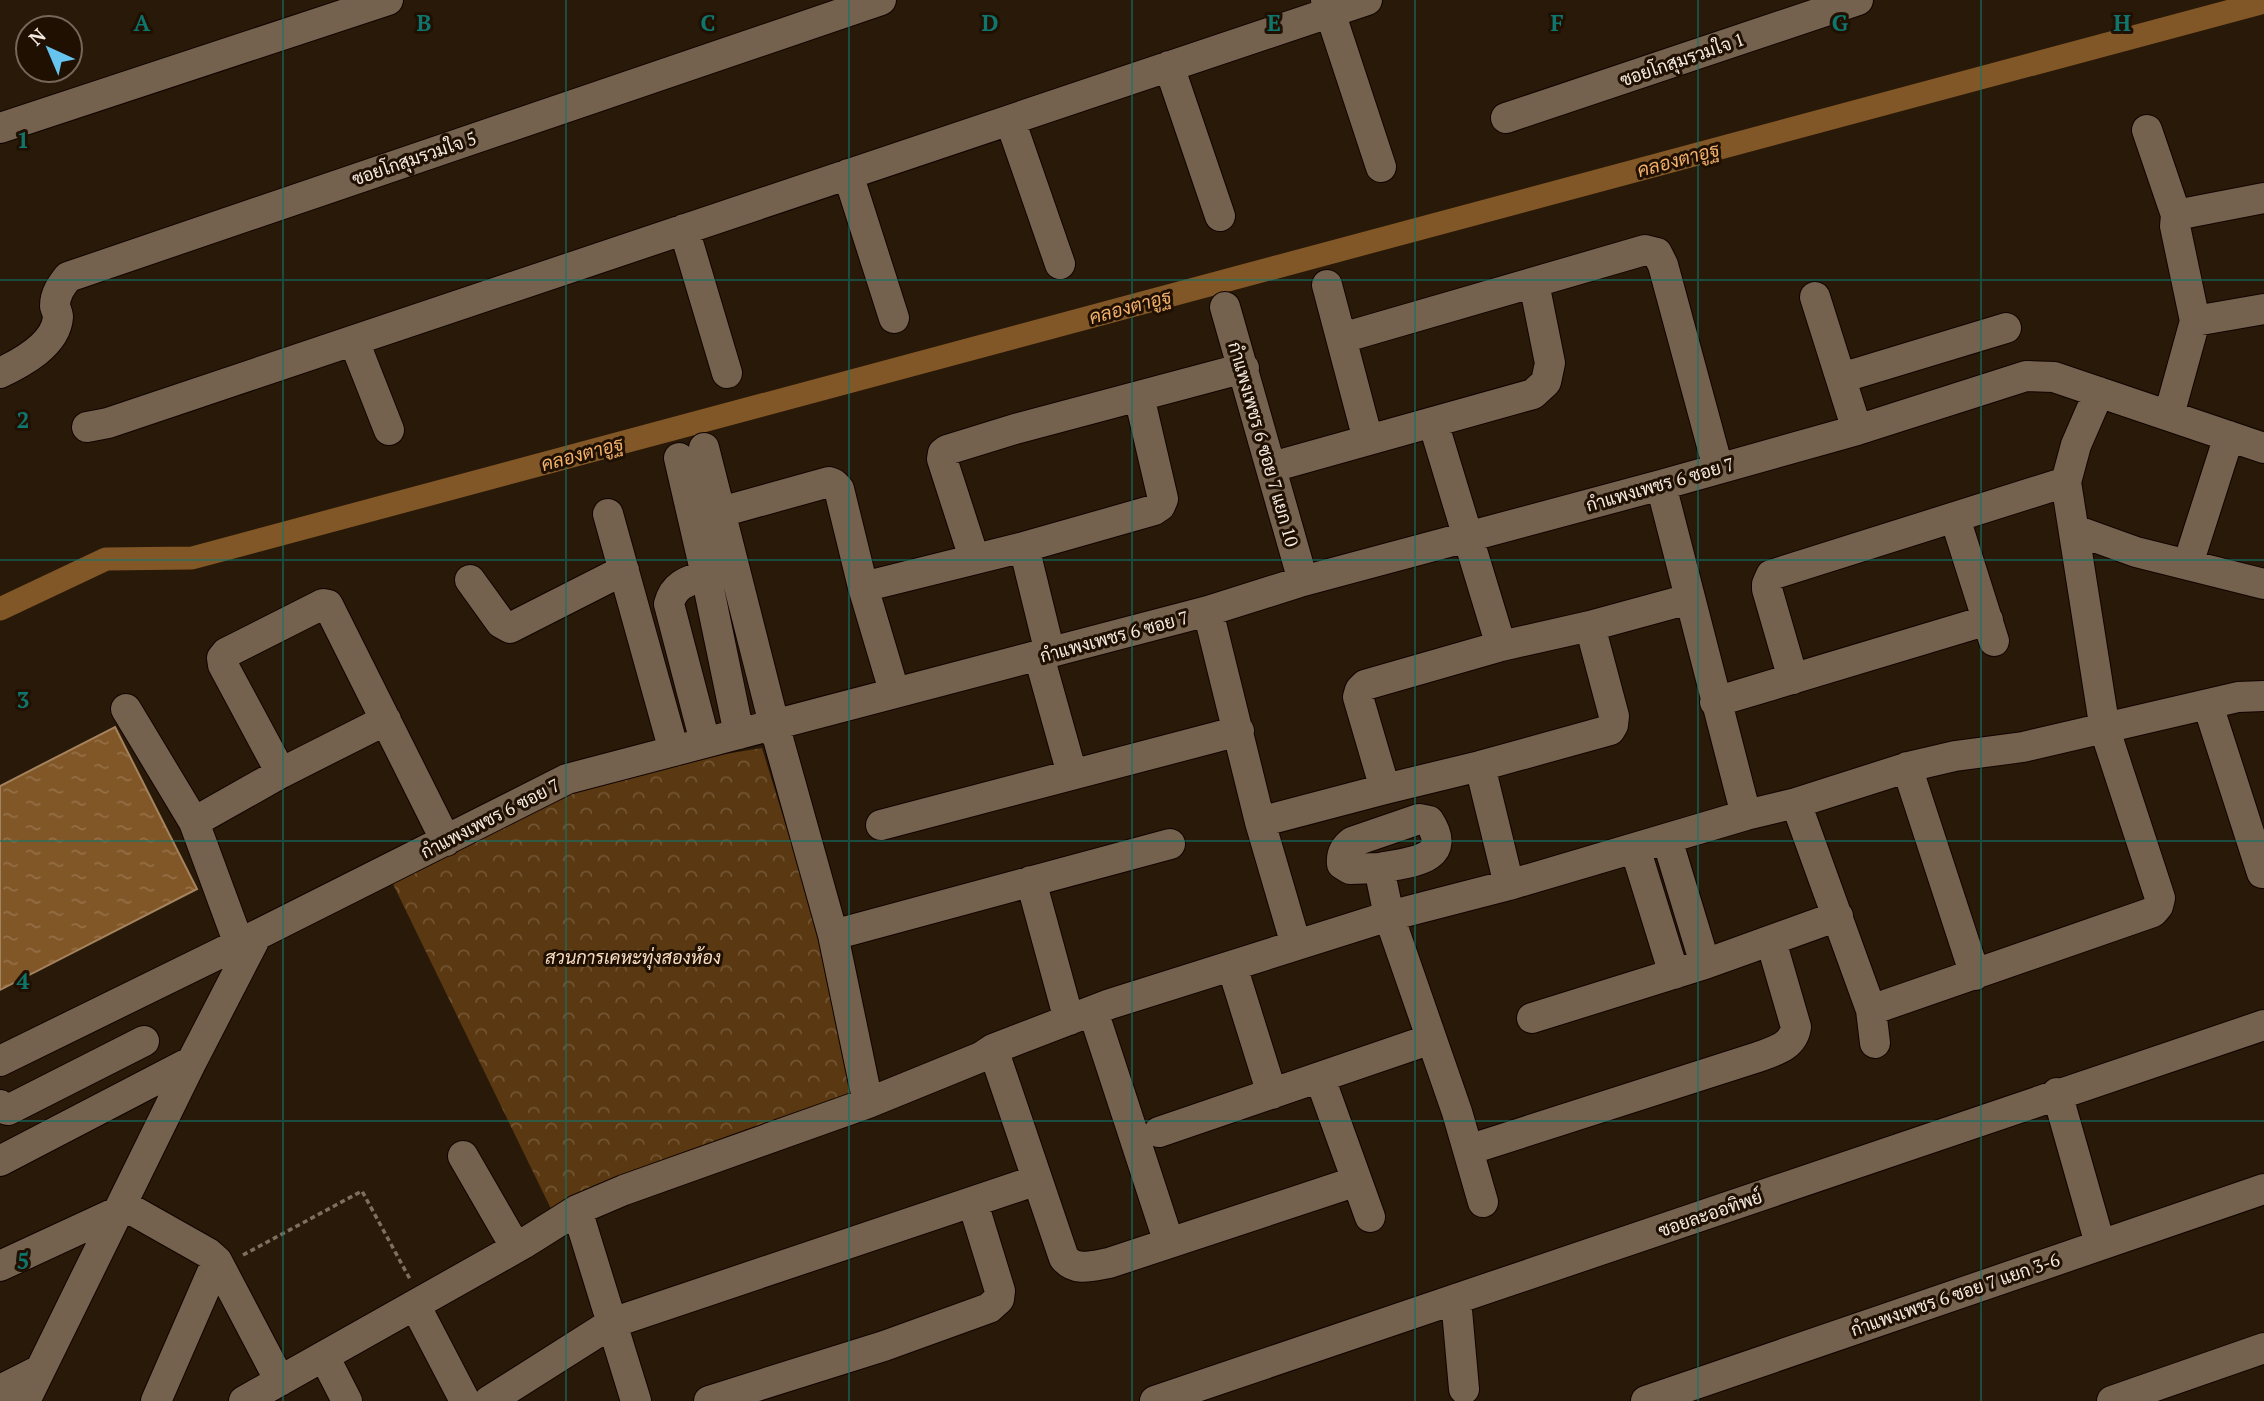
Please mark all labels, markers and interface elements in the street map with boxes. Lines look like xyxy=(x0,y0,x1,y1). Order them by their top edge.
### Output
text: A xyxy=(134,7,151,38)
text: B xyxy=(417,7,432,38)
text: C xyxy=(701,7,716,38)
text: D xyxy=(982,7,999,38)
text: E xyxy=(1267,7,1281,38)
text: F xyxy=(1550,7,1564,38)
text: G xyxy=(1832,7,1849,38)
text: H xyxy=(2113,7,2131,38)
north arrow xyxy=(14,14,84,84)
text: N xyxy=(23,22,51,50)
street label: ซอยโกสุมรวมใจ 1 xyxy=(1616,26,1748,93)
text: 1 xyxy=(17,124,30,155)
street label: ซอยโกสุมรวมใจ 5 xyxy=(348,125,480,192)
water label: คลองตาอูฐ xyxy=(1634,136,1723,184)
water label: คลองตาอูฐ xyxy=(1086,283,1175,331)
street label: กำแพงเพชร 6 ซอย 7 แยก 10 xyxy=(1223,339,1305,549)
text: 2 xyxy=(17,404,30,435)
water label: คลองตาอูฐ xyxy=(538,430,627,478)
street label: กำแพงเพชร 6 ซอย 7 xyxy=(1583,451,1737,517)
street label: กำแพงเพชร 6 ซอย 7 xyxy=(1037,605,1191,667)
text: 3 xyxy=(17,684,30,715)
street label: กำแพงเพชร 6 ซอย 7 xyxy=(416,773,564,863)
park label: สวนการเคหะทุ่งสองห้อง xyxy=(545,945,721,970)
text: 4 xyxy=(17,965,30,996)
street label: ซอยละออทิพย์ xyxy=(1655,1184,1765,1242)
text: 5 xyxy=(17,1245,30,1276)
street label: กำแพงเพชร 6 ซอย 7 แยก 3-6 xyxy=(1847,1247,2063,1341)

